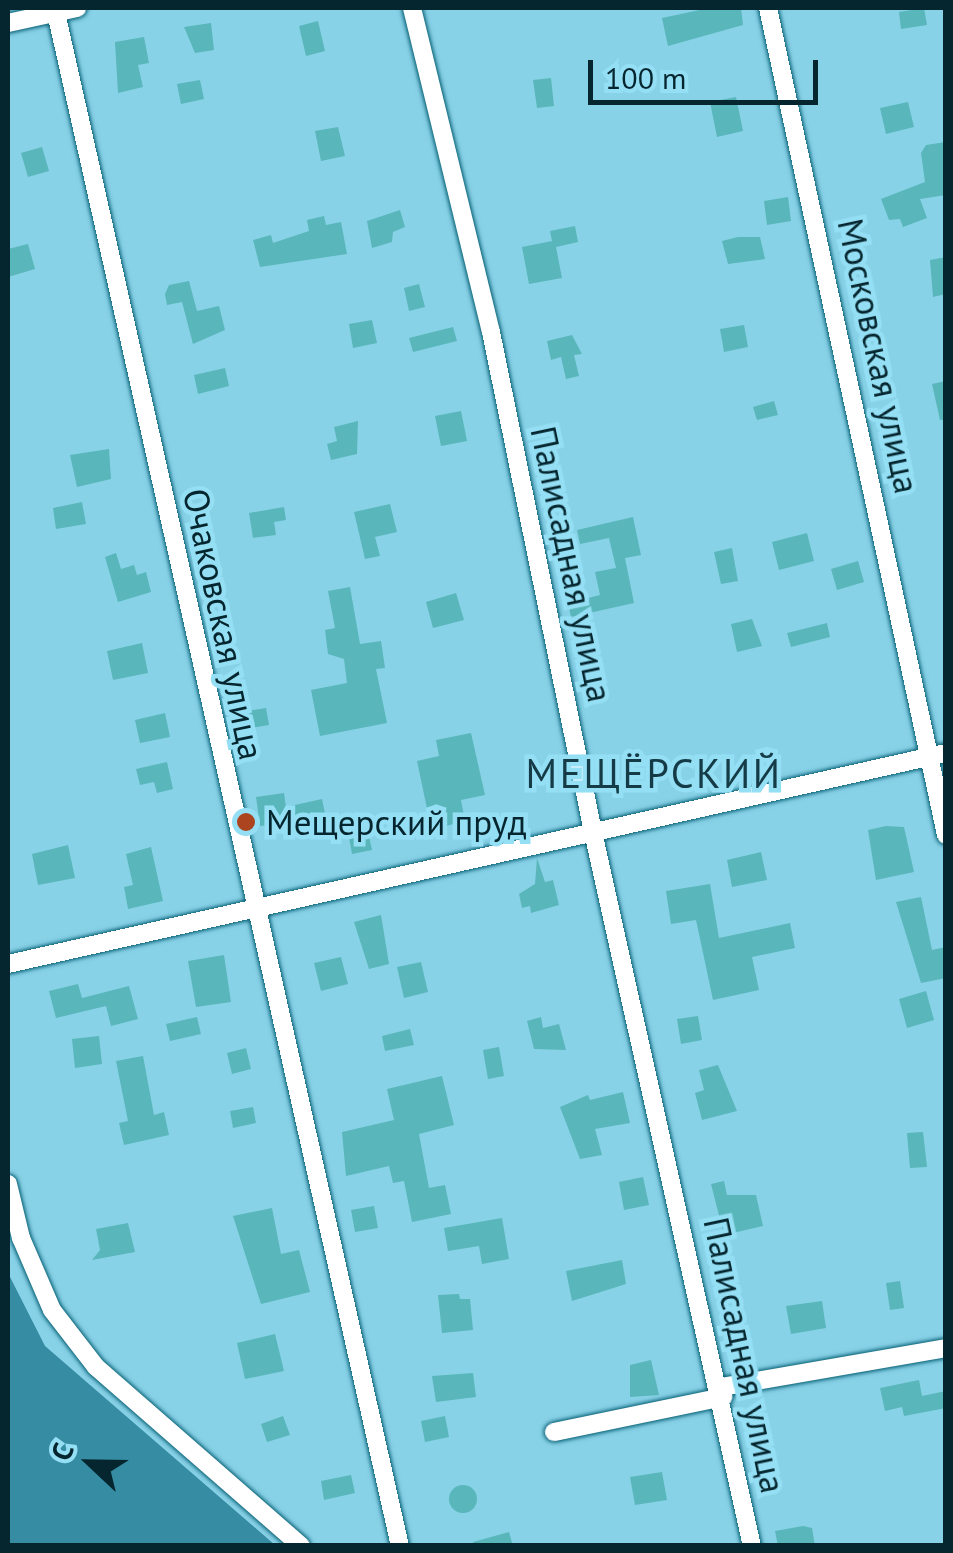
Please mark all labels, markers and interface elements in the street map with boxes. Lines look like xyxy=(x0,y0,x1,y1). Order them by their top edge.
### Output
scale bar xyxy=(593,40,823,102)
text: 100 m xyxy=(605,58,686,97)
street label: Московская улица xyxy=(829,215,929,497)
street label: Палисадная улица xyxy=(522,422,622,706)
street label: Очаковская улица xyxy=(175,485,273,763)
district label: МЕЩЁРСКИЙ xyxy=(526,749,782,797)
place label: Мещерский пруд xyxy=(266,801,527,843)
marker: Мещерский пруд xyxy=(235,811,257,833)
street label: Палисадная улица xyxy=(695,1213,795,1497)
north arrow xyxy=(40,1413,140,1513)
text: С xyxy=(42,1437,82,1466)

